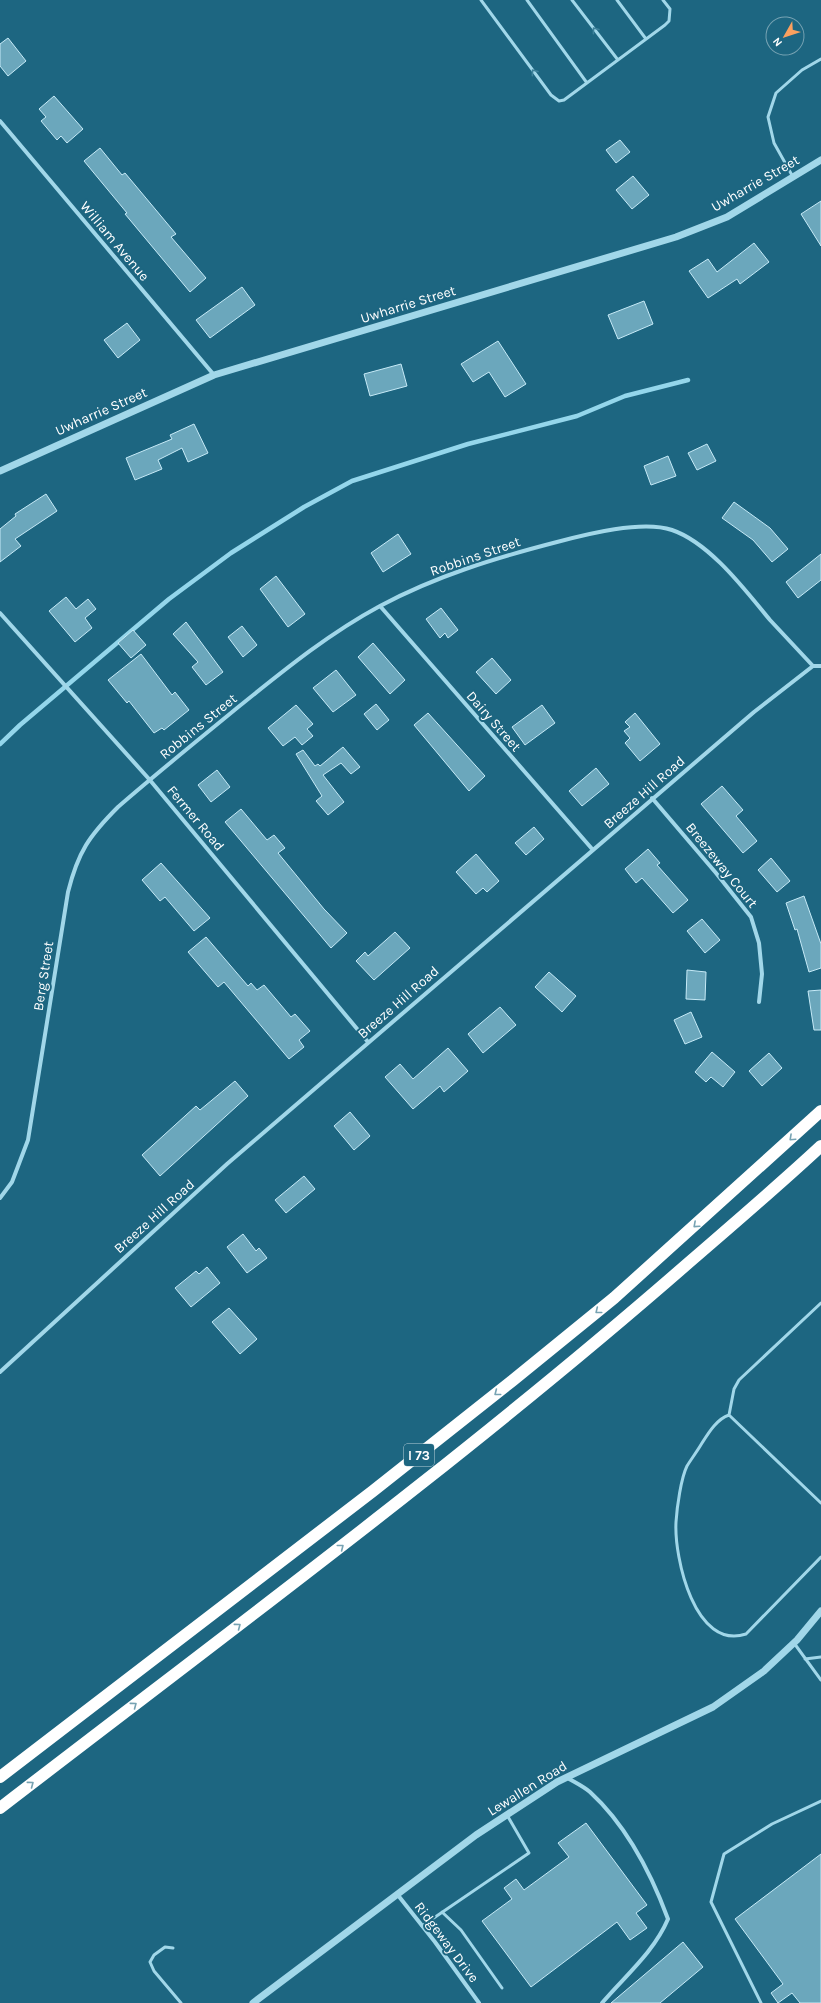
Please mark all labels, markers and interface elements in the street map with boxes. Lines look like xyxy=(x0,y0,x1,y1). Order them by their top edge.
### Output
north arrow xyxy=(765,16,805,56)
one-way arrow xyxy=(593,28,600,35)
text: N xyxy=(770,35,785,49)
one-way arrow xyxy=(532,70,539,77)
street label: Uwharrie Street xyxy=(708,151,802,215)
street label: William Avenue xyxy=(76,198,153,285)
street label: Uwharrie Street xyxy=(358,282,458,327)
street label: Uwharrie Street xyxy=(53,384,150,439)
street label: Robbins Street xyxy=(428,533,523,580)
street label: Dairy Street xyxy=(463,688,524,755)
street label: Robbins Street xyxy=(156,690,240,763)
street label: Breeze Hill Road xyxy=(600,752,688,832)
street label: Fermer Road xyxy=(163,782,228,854)
street label: Breezeway Court xyxy=(682,819,761,911)
street label: Berg Street xyxy=(30,940,57,1012)
street label: Breeze Hill Road xyxy=(354,962,442,1042)
one-way arrow xyxy=(790,1133,797,1140)
street label: Breeze Hill Road xyxy=(111,1176,198,1257)
one-way arrow xyxy=(693,1220,701,1227)
one-way arrow xyxy=(596,1306,603,1313)
one-way arrow xyxy=(495,1388,502,1395)
road number: I 73 xyxy=(404,1444,434,1466)
one-way arrow xyxy=(336,1545,343,1552)
one-way arrow xyxy=(233,1624,240,1631)
one-way arrow xyxy=(130,1703,137,1710)
street label: Lewallen Road xyxy=(484,1757,570,1820)
one-way arrow xyxy=(27,1781,34,1789)
street label: Ridgeway Drive xyxy=(411,1899,482,1986)

